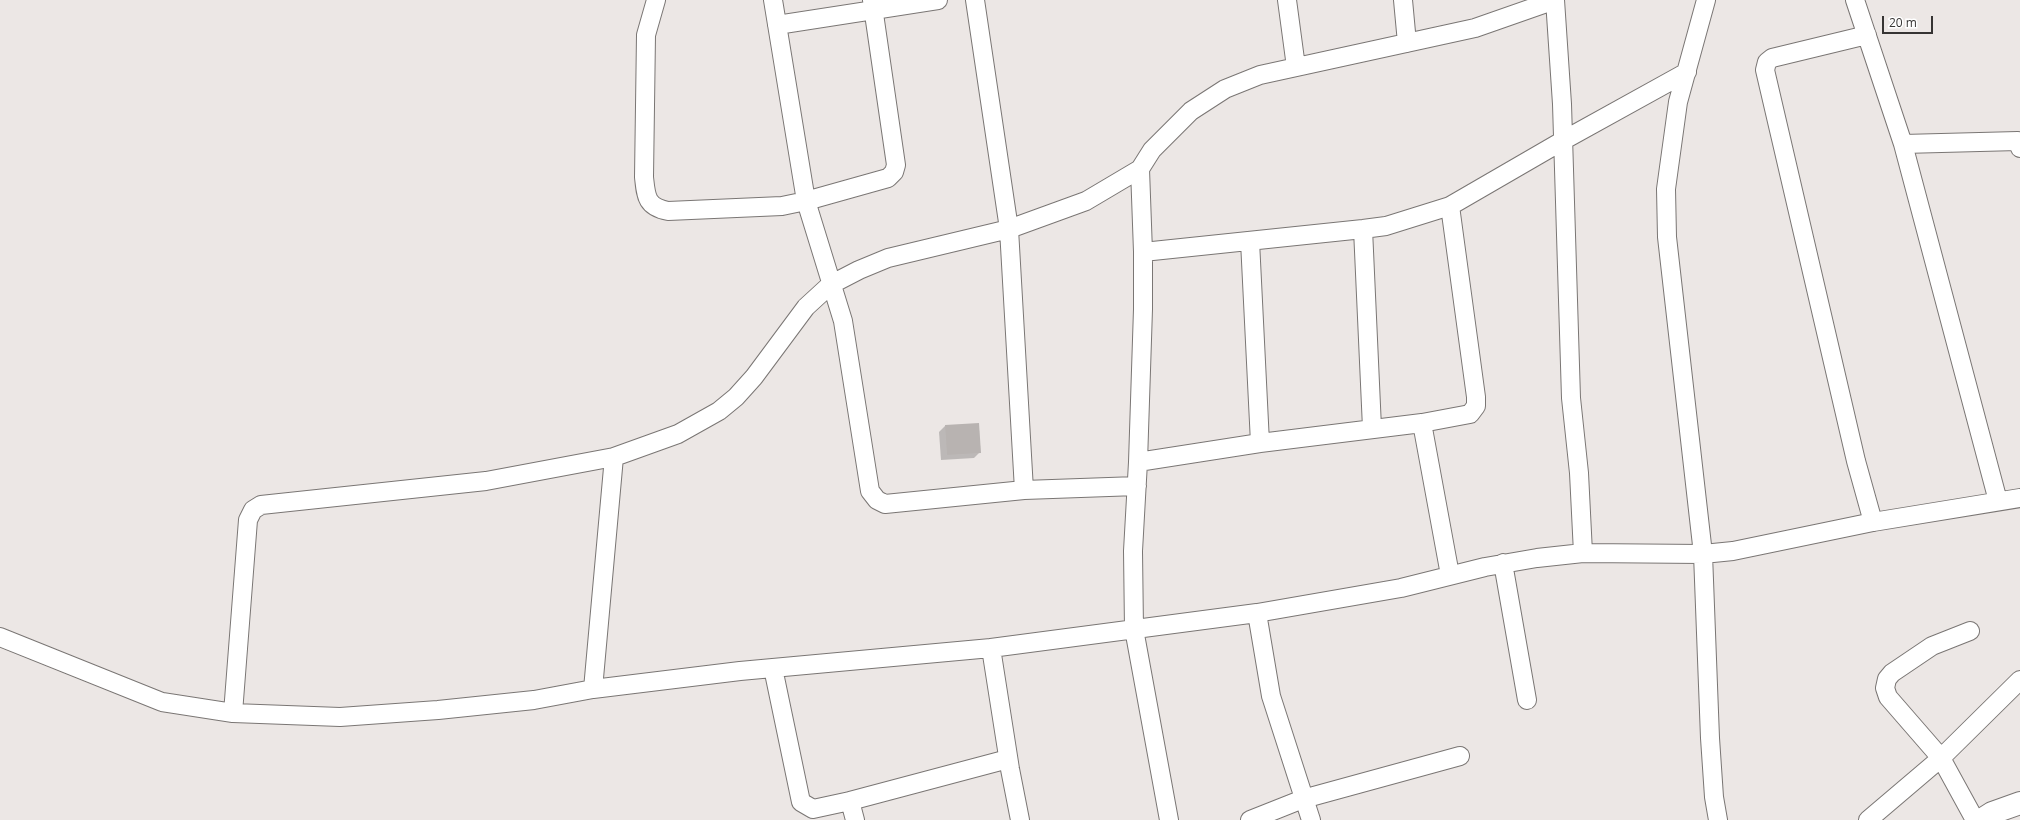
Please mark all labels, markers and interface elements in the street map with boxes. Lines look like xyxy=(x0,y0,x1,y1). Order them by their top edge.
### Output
scale bar xyxy=(1884,8,1935,34)
text: 20 m xyxy=(1889,14,1917,31)

